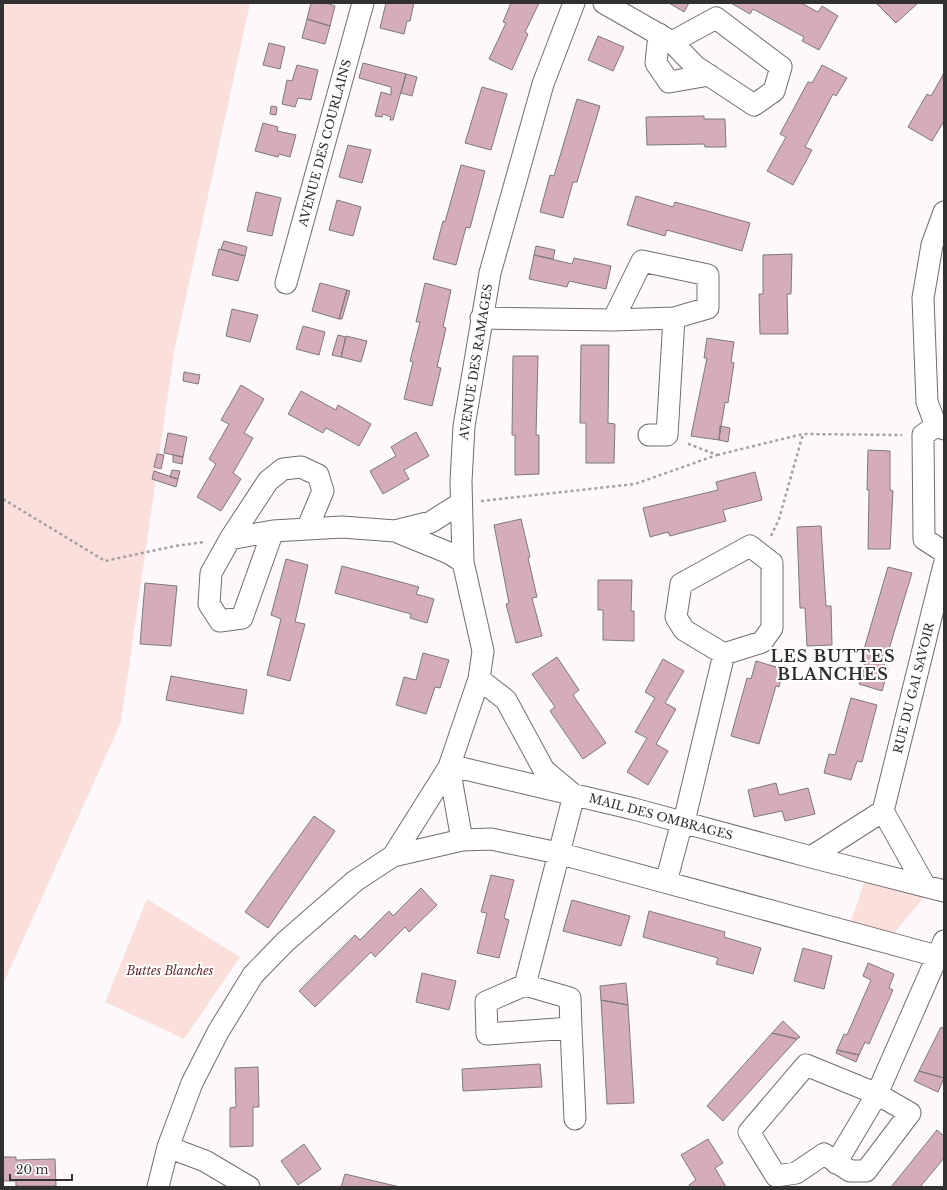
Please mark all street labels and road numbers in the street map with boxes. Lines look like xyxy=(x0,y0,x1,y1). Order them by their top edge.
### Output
street label: AVENUE DES COURLAINS xyxy=(295,58,354,229)
street label: AVENUE DES RAMAGES xyxy=(456,283,495,442)
street label: RUE DU GAI SAVOIR xyxy=(890,620,937,755)
street label: MAIL DES OMBRAGES xyxy=(588,790,735,843)

